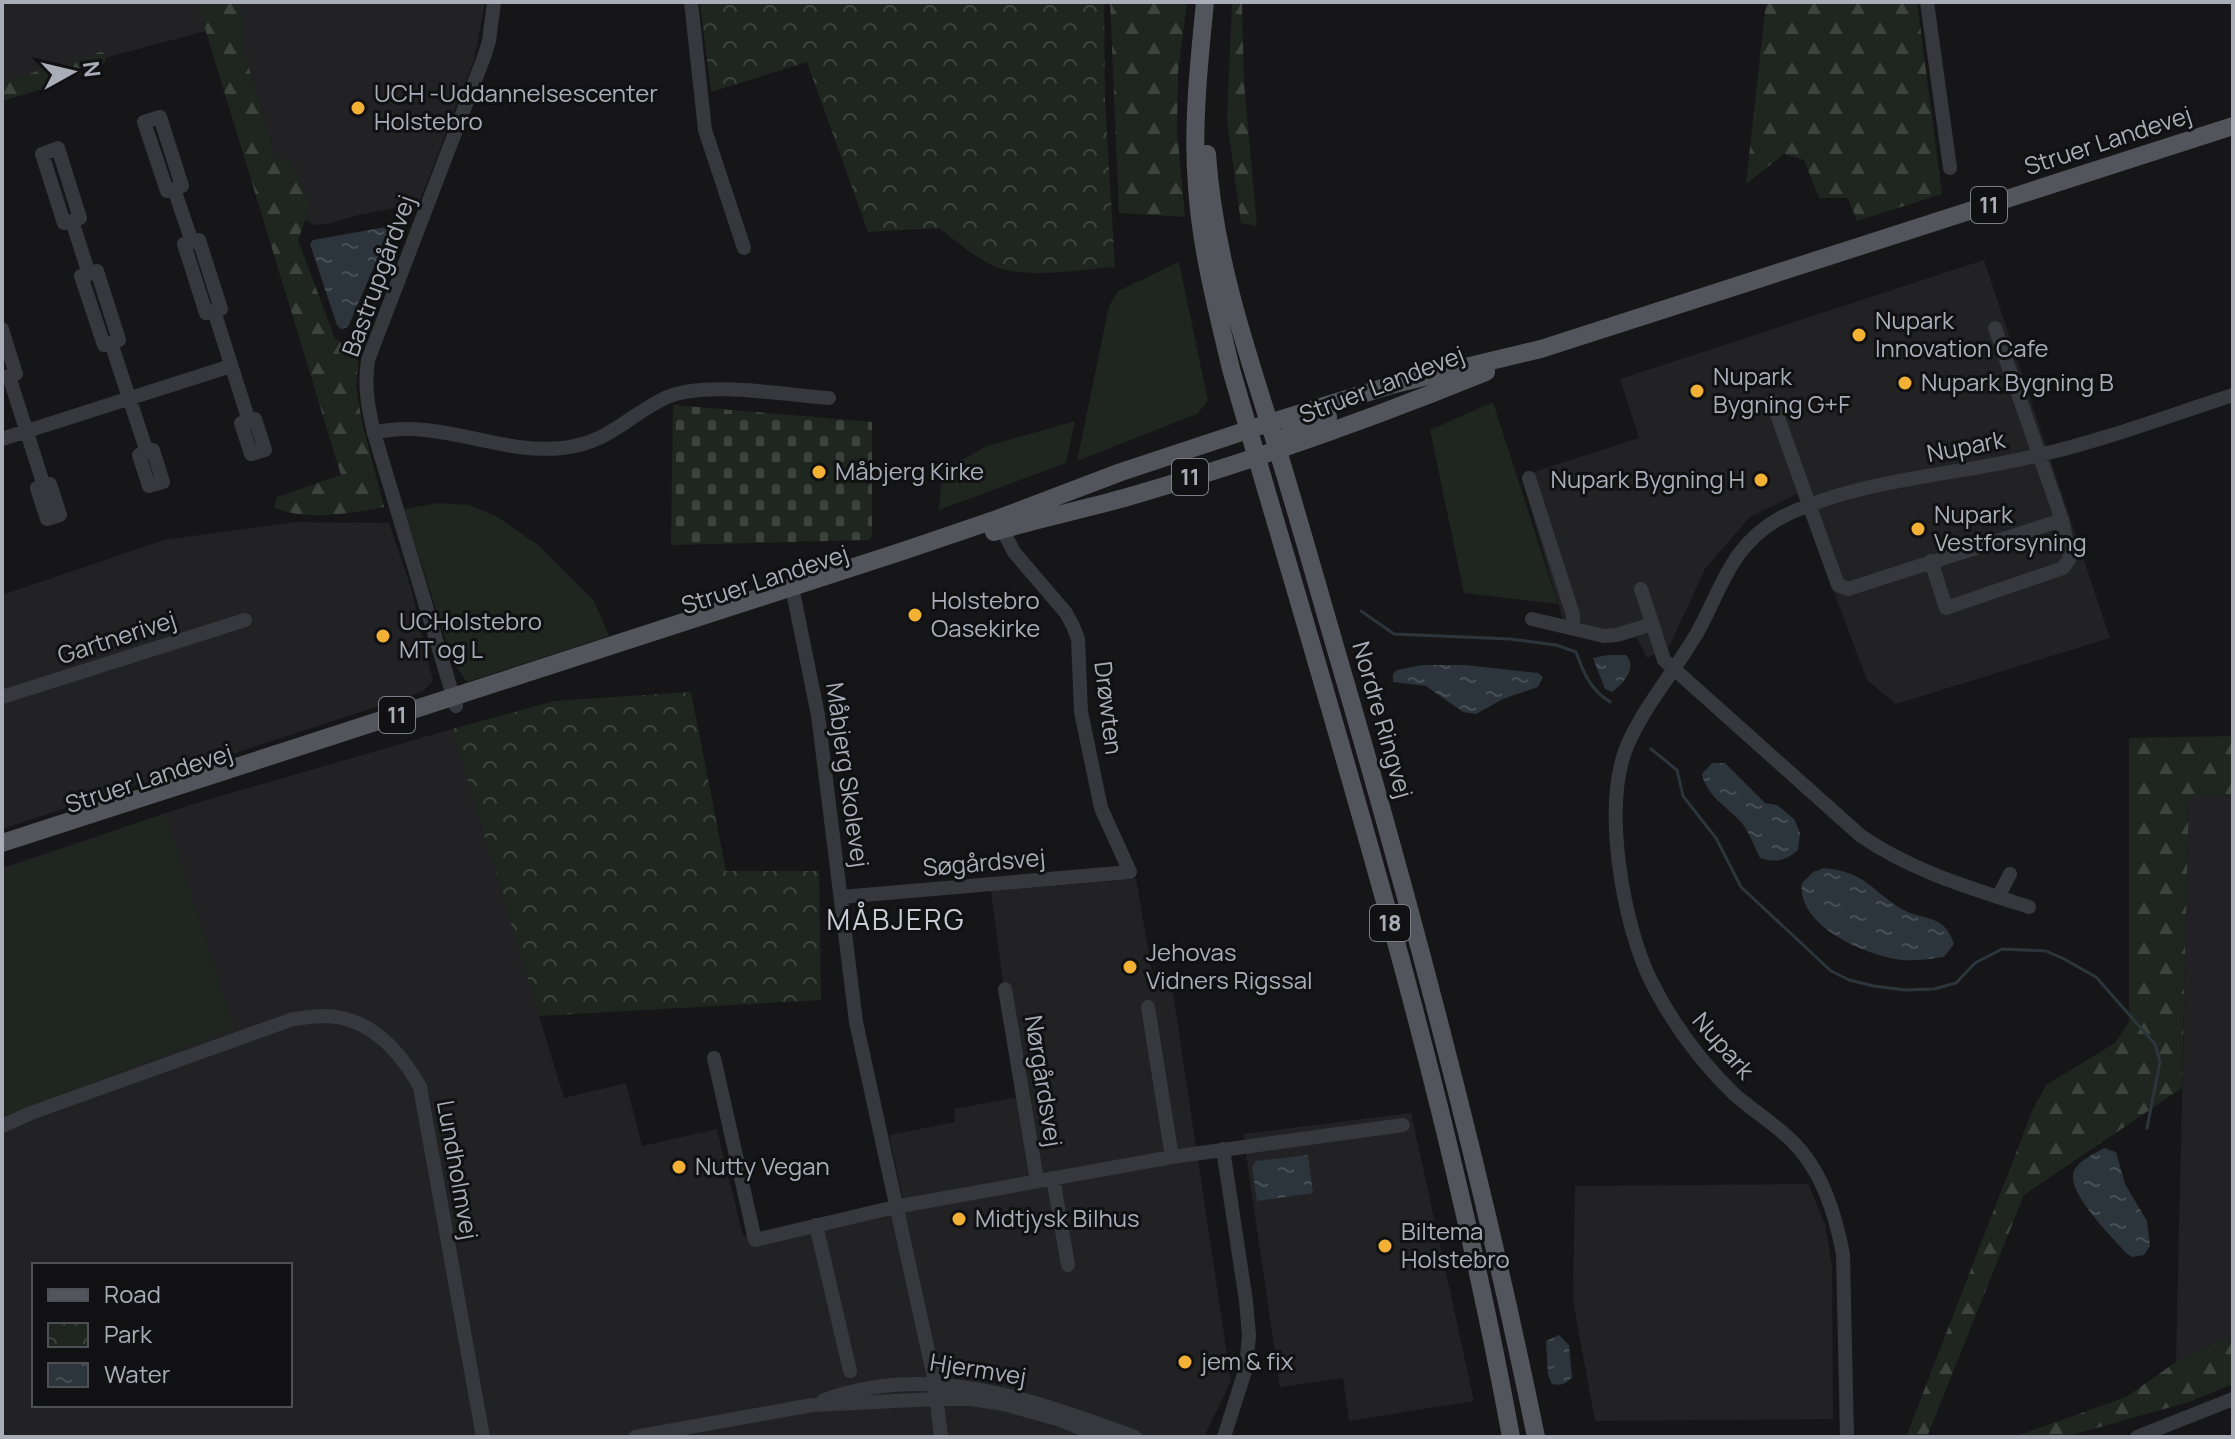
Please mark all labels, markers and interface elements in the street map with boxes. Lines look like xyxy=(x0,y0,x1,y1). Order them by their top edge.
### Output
north arrow xyxy=(32,32,112,112)
text: N xyxy=(76,59,108,79)
place label: UCH -Uddannelsescenter Holstebro xyxy=(374,76,658,137)
street label: Struer Landevej xyxy=(2020,97,2195,182)
marker: UCH -Uddannelsescenter Holstebro xyxy=(349,99,367,117)
road number: 11 xyxy=(1971,187,2007,223)
street label: Bastrupgårdvej xyxy=(333,190,422,361)
place label: Nupark Innovation Cafe xyxy=(1875,303,2049,364)
marker: Nupark Innovation Cafe xyxy=(1850,326,1868,344)
street label: Struer Landevej xyxy=(1294,337,1469,430)
place label: Nupark Bygning G+F xyxy=(1713,359,1850,420)
place label: Nupark Bygning B xyxy=(1921,365,2114,398)
marker: Nupark Bygning B xyxy=(1896,374,1914,392)
marker: Nupark Bygning G+F xyxy=(1688,382,1706,400)
street label: Nupark xyxy=(1924,422,2009,469)
place label: Måbjerg Kirke xyxy=(835,454,984,487)
road number: 11 xyxy=(1172,459,1208,495)
place label: Nupark Bygning H xyxy=(1551,462,1745,495)
marker: Måbjerg Kirke xyxy=(810,463,828,481)
marker: Nupark Bygning H xyxy=(1752,471,1770,489)
place label: Nupark Vestforsyning xyxy=(1934,497,2087,558)
marker: Nupark Vestforsyning xyxy=(1909,520,1927,538)
street label: Struer Landevej xyxy=(677,536,852,621)
place label: Holstebro Oasekirke xyxy=(931,583,1040,644)
street label: Gartnerivej xyxy=(53,602,180,671)
place label: UCHolstebro MT og L xyxy=(399,604,542,665)
marker: Holstebro Oasekirke xyxy=(906,606,924,624)
marker: UCHolstebro MT og L xyxy=(374,627,392,645)
street label: Nordre Ringvej xyxy=(1345,637,1422,802)
street label: Drøwten xyxy=(1087,659,1132,756)
street label: Måbjerg Skolevej xyxy=(819,680,878,869)
road number: 11 xyxy=(379,697,415,733)
street label: Struer Landevej xyxy=(61,735,236,820)
street label: Søgårdsvej xyxy=(921,840,1047,883)
district label: MÅBJERG xyxy=(827,900,965,938)
road number: 18 xyxy=(1370,905,1410,941)
place label: Jehovas Vidners Rigssal xyxy=(1146,935,1313,996)
marker: Jehovas Vidners Rigssal xyxy=(1121,958,1139,976)
street label: Nupark xyxy=(1686,1004,1763,1086)
street label: Nørgårdsvej xyxy=(1018,1013,1071,1149)
street label: Lundholmvej xyxy=(430,1097,487,1242)
place label: Nutty Vegan xyxy=(695,1149,830,1182)
marker: Nutty Vegan xyxy=(670,1158,688,1176)
place label: Midtjysk Bilhus xyxy=(975,1201,1140,1234)
marker: Midtjysk Bilhus xyxy=(950,1210,968,1228)
place label: Biltema Holstebro xyxy=(1401,1214,1510,1275)
marker: Biltema Holstebro xyxy=(1376,1237,1394,1255)
legend xyxy=(32,1263,292,1407)
text: Road xyxy=(104,1277,161,1310)
text: Park xyxy=(104,1317,153,1350)
place label: jem & fix xyxy=(1200,1344,1294,1377)
street label: Hjermvej xyxy=(928,1345,1029,1392)
marker: jem & fix xyxy=(1176,1353,1194,1371)
text: Water xyxy=(104,1357,171,1390)

